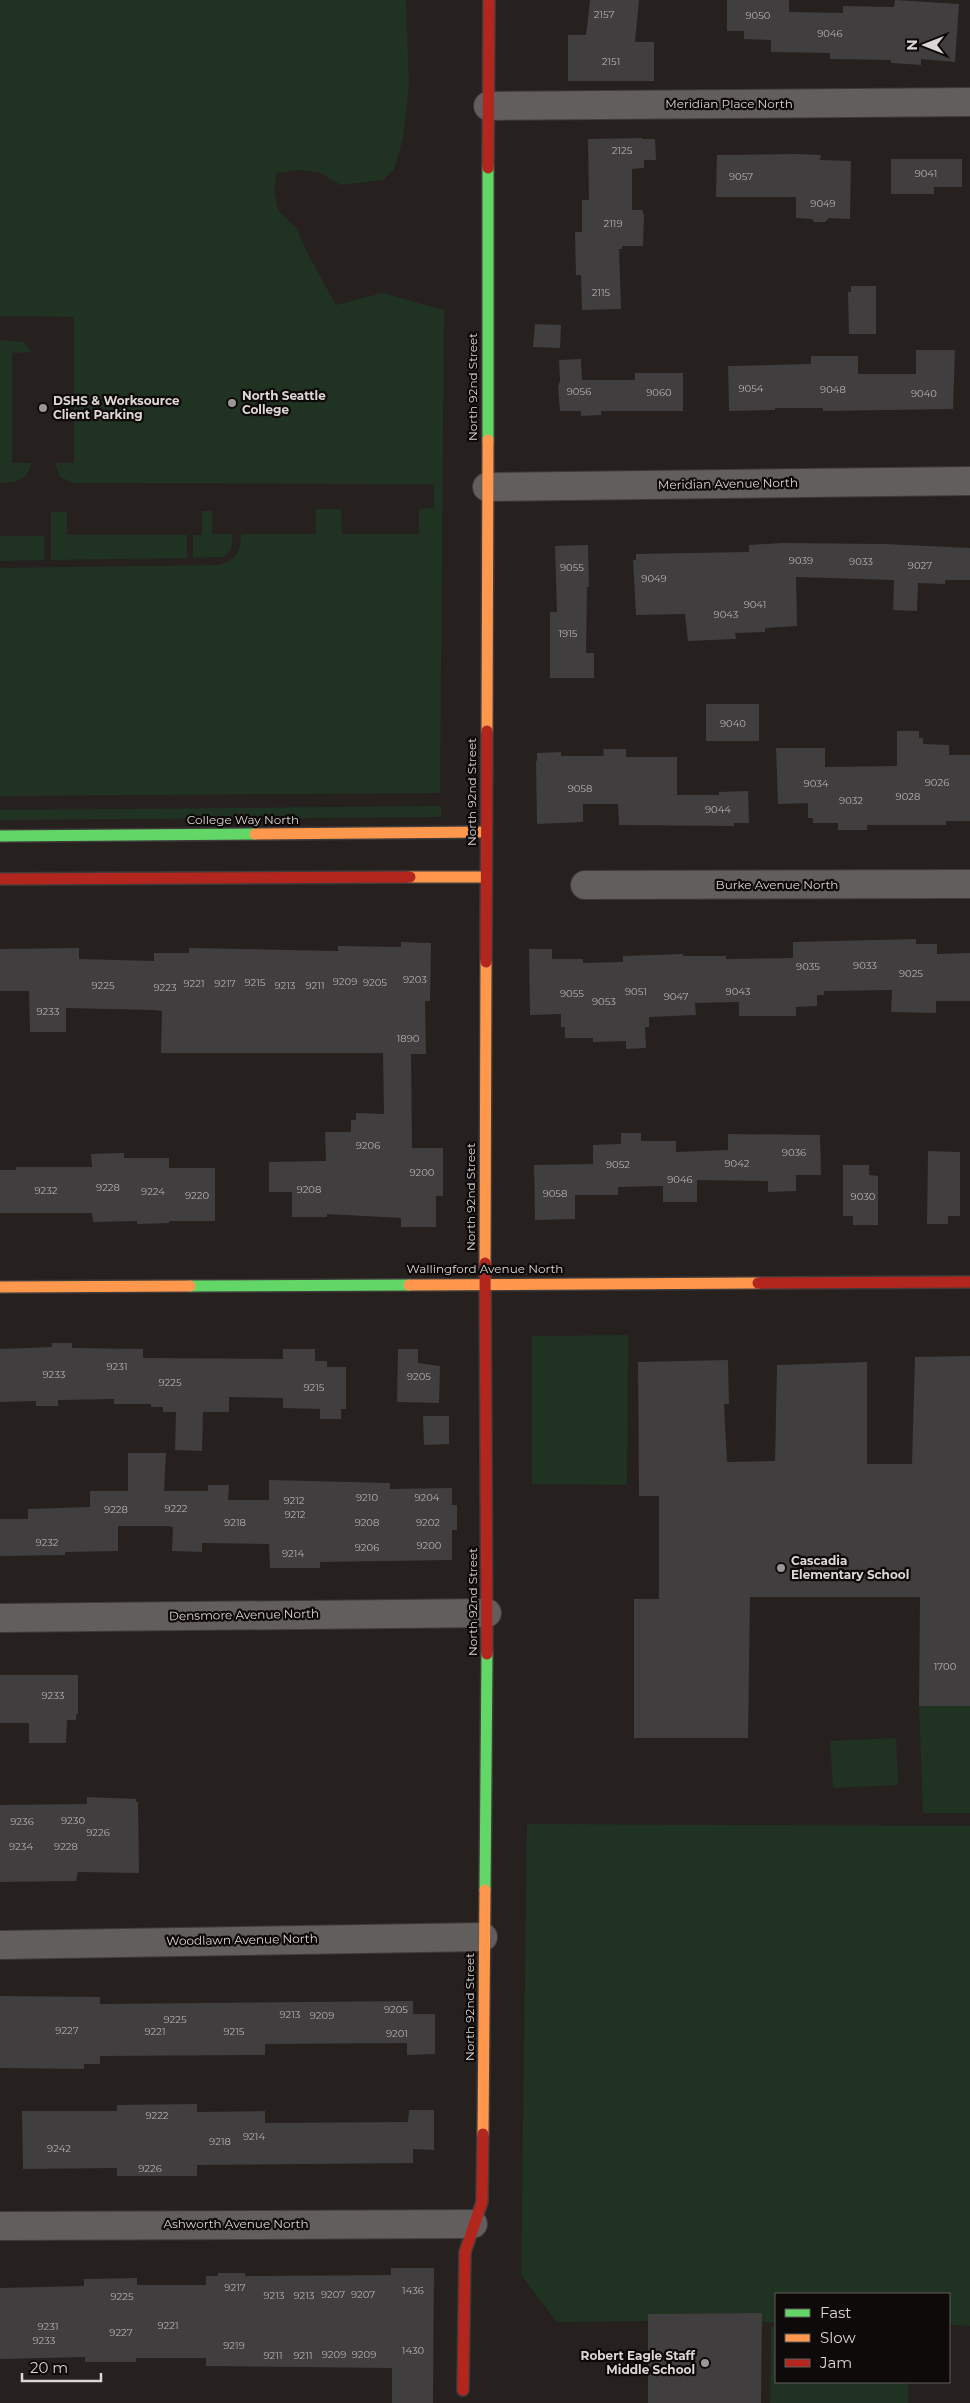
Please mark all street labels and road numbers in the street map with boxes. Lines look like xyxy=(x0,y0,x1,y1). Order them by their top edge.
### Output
street label: Meridian Place North xyxy=(665,96,793,111)
street label: North 92nd Street xyxy=(465,333,480,441)
street label: Meridian Avenue North xyxy=(658,475,798,492)
street label: North 92nd Street xyxy=(464,738,479,846)
street label: College Way North xyxy=(187,812,299,827)
street label: Burke Avenue North xyxy=(716,877,838,892)
street label: North 92nd Street xyxy=(463,1143,478,1251)
street label: Wallingford Avenue North xyxy=(407,1261,563,1276)
street label: North 92nd Street xyxy=(465,1548,480,1656)
street label: Densmore Avenue North xyxy=(169,1606,319,1623)
street label: Woodlawn Avenue North xyxy=(166,1931,318,1948)
street label: North 92nd Street xyxy=(462,1953,477,2061)
street label: Ashworth Avenue North xyxy=(163,2216,309,2231)

